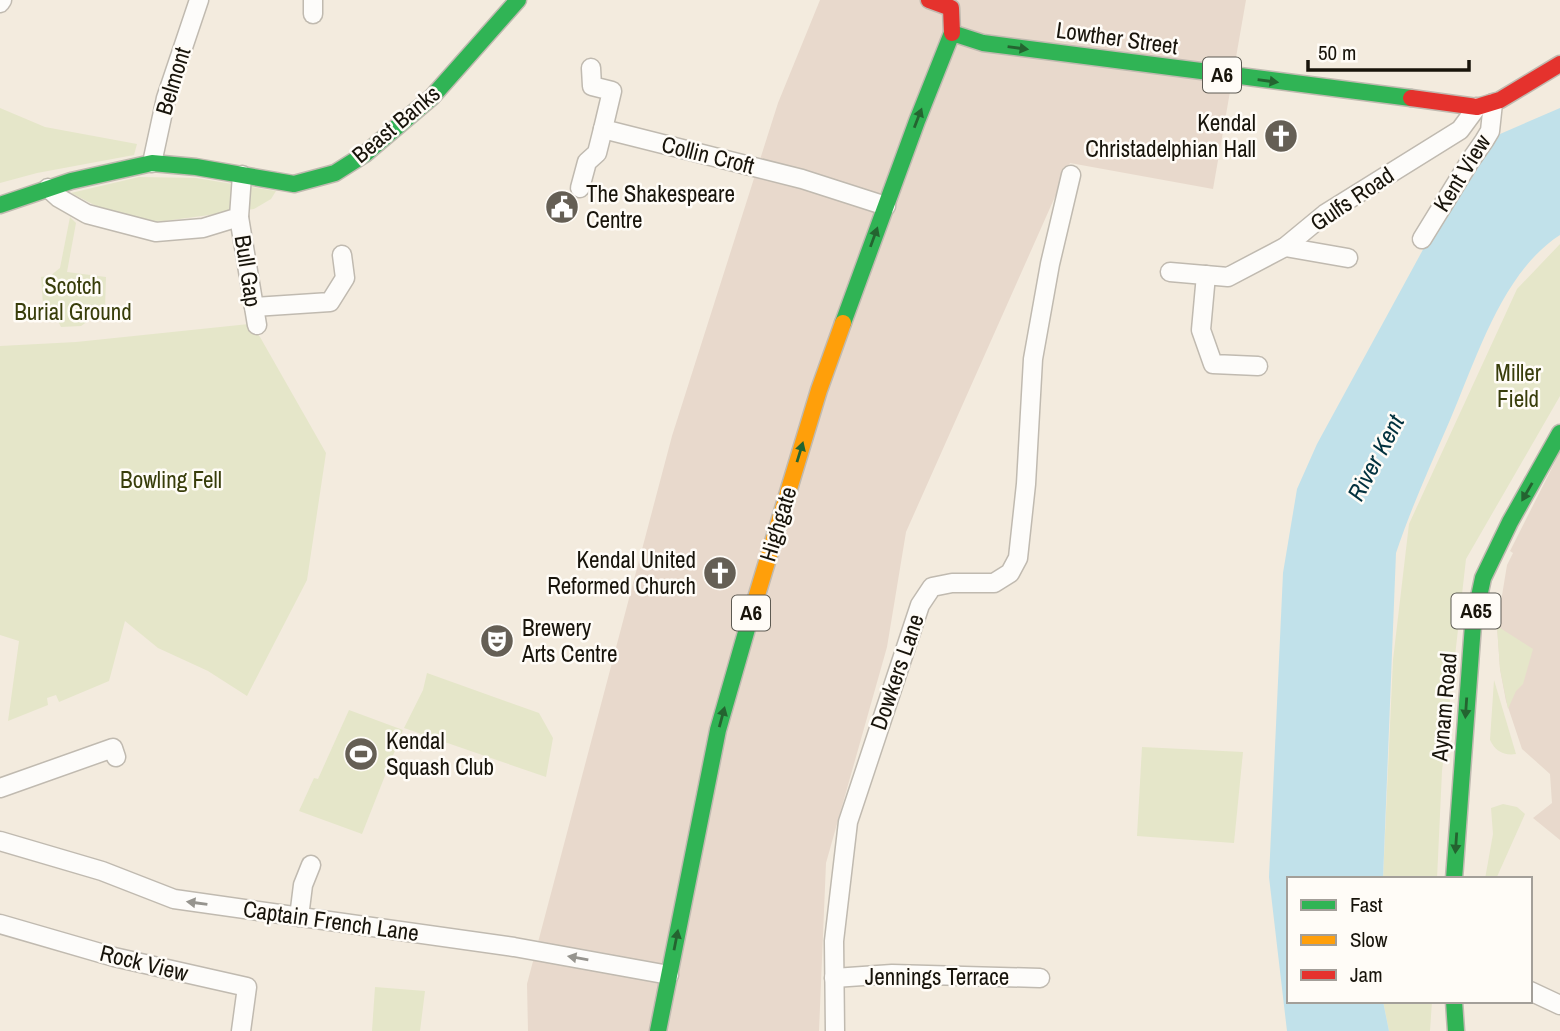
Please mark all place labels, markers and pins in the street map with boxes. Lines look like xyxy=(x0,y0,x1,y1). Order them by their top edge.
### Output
place label: Kendal Christadelphian Hall xyxy=(1085,107,1256,164)
church icon: Kendal Christadelphian Hall xyxy=(1262,117,1300,155)
place label: The Shakespeare Centre xyxy=(586,178,735,235)
public building icon: The Shakespeare Centre xyxy=(543,188,581,226)
place label: Kendal United Reformed Church xyxy=(547,544,696,601)
church icon: Kendal United Reformed Church xyxy=(701,554,739,592)
place label: Brewery Arts Centre xyxy=(521,612,617,669)
theatre icon: Brewery Arts Centre xyxy=(478,622,516,660)
place label: Kendal Squash Club xyxy=(386,725,494,782)
sports icon: Kendal Squash Club xyxy=(342,735,380,773)

